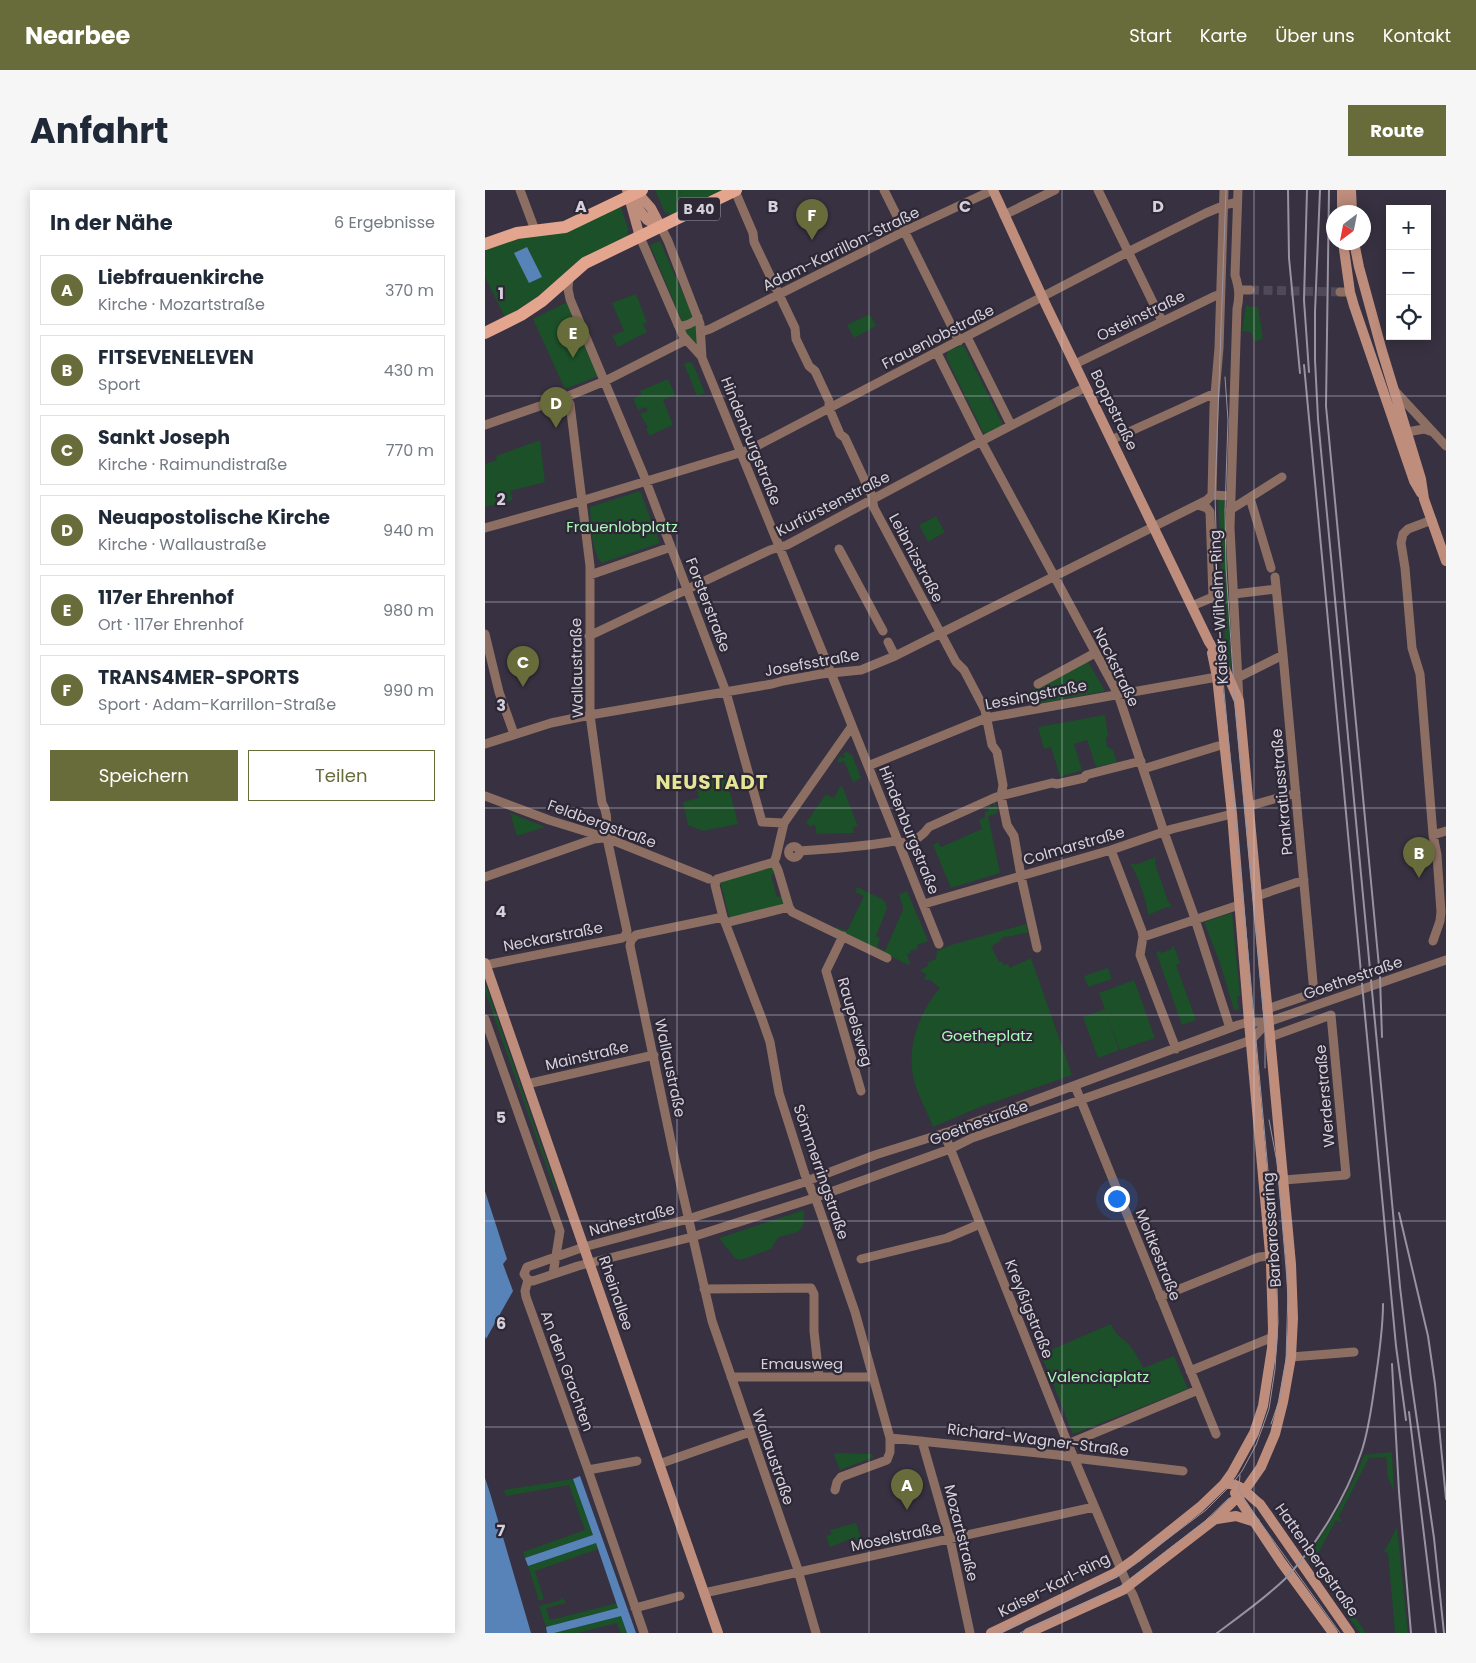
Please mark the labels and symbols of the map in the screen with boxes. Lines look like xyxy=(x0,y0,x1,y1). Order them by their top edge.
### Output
text: A xyxy=(575,195,587,218)
text: B xyxy=(768,195,778,218)
text: C xyxy=(959,195,971,218)
text: D xyxy=(1152,195,1164,218)
road number: B 40 xyxy=(678,198,720,220)
pin: F xyxy=(796,199,828,240)
street label: Adam-Karrillon-Straße xyxy=(759,201,923,296)
north arrow xyxy=(1326,205,1371,250)
text: 1 xyxy=(498,282,504,305)
street label: Osteinstraße xyxy=(1093,285,1189,346)
street label: Frauenlobstraße xyxy=(878,299,998,374)
pin: E xyxy=(557,317,589,358)
street label: Boppstraße xyxy=(1086,366,1143,454)
street label: Hindenburgstraße xyxy=(716,373,787,508)
pin: D xyxy=(540,387,572,428)
street label: Kurfürstenstraße xyxy=(772,466,893,541)
text: 2 xyxy=(496,488,506,511)
street label: Leibnizstraße xyxy=(884,509,949,606)
park label: Frauenlobplatz xyxy=(566,516,678,537)
street label: Kaiser-Wilhelm-Ring xyxy=(1204,529,1233,685)
street label: Forsterstraße xyxy=(681,555,736,655)
street label: Wallaustraße xyxy=(565,618,588,718)
street label: Nackstraße xyxy=(1088,624,1145,710)
street label: Josefsstraße xyxy=(763,644,861,681)
pin: C xyxy=(507,646,539,687)
street label: Lessingstraße xyxy=(983,674,1089,715)
text: 3 xyxy=(496,694,506,717)
street label: Pankratiusstraße xyxy=(1266,728,1297,856)
street label: Hindenburgstraße xyxy=(874,762,945,897)
district label: NEUSTADT xyxy=(655,768,769,796)
street label: Feldbergstraße xyxy=(545,794,660,853)
street label: Colmarstraße xyxy=(1021,821,1127,870)
pin: B xyxy=(1403,837,1435,878)
text: 4 xyxy=(496,900,507,923)
street label: Neckarstraße xyxy=(501,917,604,956)
street label: Goethestraße xyxy=(1300,951,1405,1004)
street label: Raupelsweg xyxy=(833,975,878,1069)
street label: Wallaustraße xyxy=(650,1017,691,1119)
park label: Goetheplatz xyxy=(941,1025,1033,1046)
street label: Mainstraße xyxy=(543,1036,631,1075)
street label: Werderstraße xyxy=(1310,1044,1339,1148)
street label: Goethestraße xyxy=(927,1095,1031,1150)
street label: Sömmerringstraße xyxy=(788,1101,854,1242)
text: 5 xyxy=(496,1106,506,1129)
street label: Barbarossaring xyxy=(1257,1172,1286,1288)
your location xyxy=(1104,1186,1130,1212)
street label: Nahestraße xyxy=(587,1198,677,1241)
street label: Moltkestraße xyxy=(1131,1206,1186,1304)
street label: Rheinallee xyxy=(594,1253,639,1333)
street label: Kreyßigstraße xyxy=(1000,1256,1059,1361)
street label: An den Grachten xyxy=(536,1307,599,1434)
text: 6 xyxy=(496,1312,506,1335)
street label: Emausweg xyxy=(761,1353,843,1374)
park label: Valenciaplatz xyxy=(1047,1366,1149,1387)
street label: Wallaustraße xyxy=(747,1406,800,1508)
street label: Richard-Wagner-Straße xyxy=(946,1418,1130,1461)
pin: A xyxy=(891,1469,923,1510)
street label: Mozartstraße xyxy=(939,1482,984,1583)
street label: Hattenbergstraße xyxy=(1270,1499,1364,1621)
street label: Moselstraße xyxy=(849,1517,943,1556)
text: 7 xyxy=(497,1519,506,1542)
street label: Kaiser-Karl-Ring xyxy=(994,1547,1113,1622)

